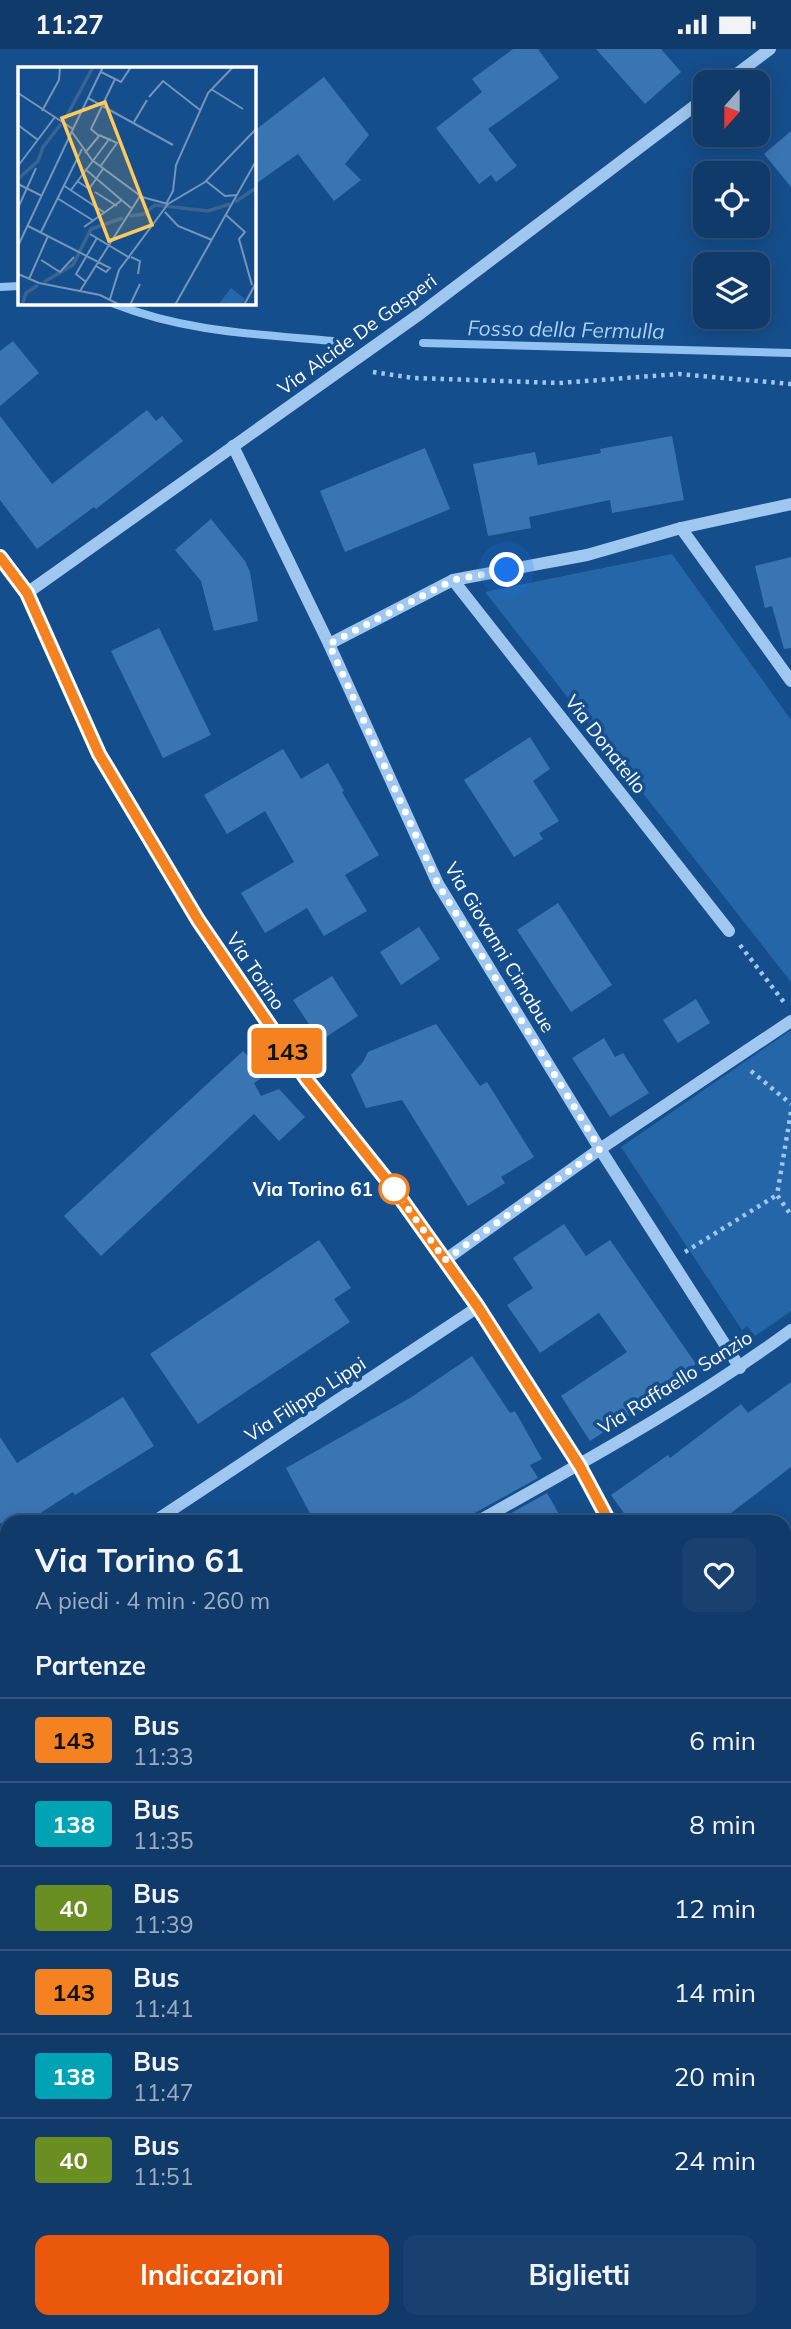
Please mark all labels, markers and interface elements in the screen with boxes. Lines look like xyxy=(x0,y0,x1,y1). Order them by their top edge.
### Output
text: 11:27 xyxy=(35,8,104,41)
inset map xyxy=(18,67,256,305)
north arrow xyxy=(693,70,770,147)
map controls xyxy=(693,70,770,329)
button: locate xyxy=(693,161,770,238)
button: layers xyxy=(693,252,770,329)
street label: Via Alcide De Gasperi xyxy=(273,268,441,400)
water label: Fosso della Fermulla xyxy=(467,314,665,344)
your location xyxy=(489,552,524,587)
street label: Via Donatello xyxy=(560,690,652,798)
street label: Via Giovanni Cimabue xyxy=(440,857,560,1037)
street label: Via Torino xyxy=(221,928,291,1014)
line badge: 143 xyxy=(247,1028,327,1074)
text: 143 xyxy=(265,1036,309,1066)
marker: Via Torino 61 xyxy=(379,1174,409,1204)
place label: Via Torino 61 xyxy=(252,1177,373,1201)
street label: Via Raffaello Sanzio xyxy=(593,1325,757,1439)
street label: Via Filippo Lippi xyxy=(240,1351,370,1447)
button: heart xyxy=(682,1538,756,1612)
text: Via Torino 61 xyxy=(35,1539,244,1580)
text: A piedi · 4 min · 260 m xyxy=(35,1586,270,1615)
text: Partenze xyxy=(35,1649,146,1682)
text: Bus xyxy=(133,1709,179,1742)
text: 6 min xyxy=(689,1724,756,1757)
text: 143 xyxy=(52,1725,95,1755)
text: 11:33 xyxy=(133,1742,193,1771)
text: Bus xyxy=(133,1793,179,1826)
text: 8 min xyxy=(689,1808,756,1841)
text: 138 xyxy=(52,1809,95,1839)
text: 11:35 xyxy=(133,1826,193,1855)
text: Bus xyxy=(133,1877,179,1910)
text: 12 min xyxy=(674,1892,756,1925)
text: 40 xyxy=(59,1893,88,1923)
text: 11:39 xyxy=(133,1910,193,1939)
text: Bus xyxy=(133,1961,179,1994)
text: 14 min xyxy=(674,1976,756,2009)
text: 143 xyxy=(52,1977,95,2007)
text: 11:41 xyxy=(133,1994,193,2023)
text: Bus xyxy=(133,2045,179,2078)
text: 20 min xyxy=(674,2060,756,2093)
text: 138 xyxy=(52,2061,95,2091)
text: 11:47 xyxy=(133,2078,193,2107)
text: Bus xyxy=(133,2129,179,2162)
text: 24 min xyxy=(674,2144,756,2177)
text: 40 xyxy=(59,2145,88,2175)
text: 11:51 xyxy=(133,2162,193,2191)
button: Indicazioni xyxy=(35,2235,389,2315)
button: Biglietti xyxy=(403,2235,756,2315)

